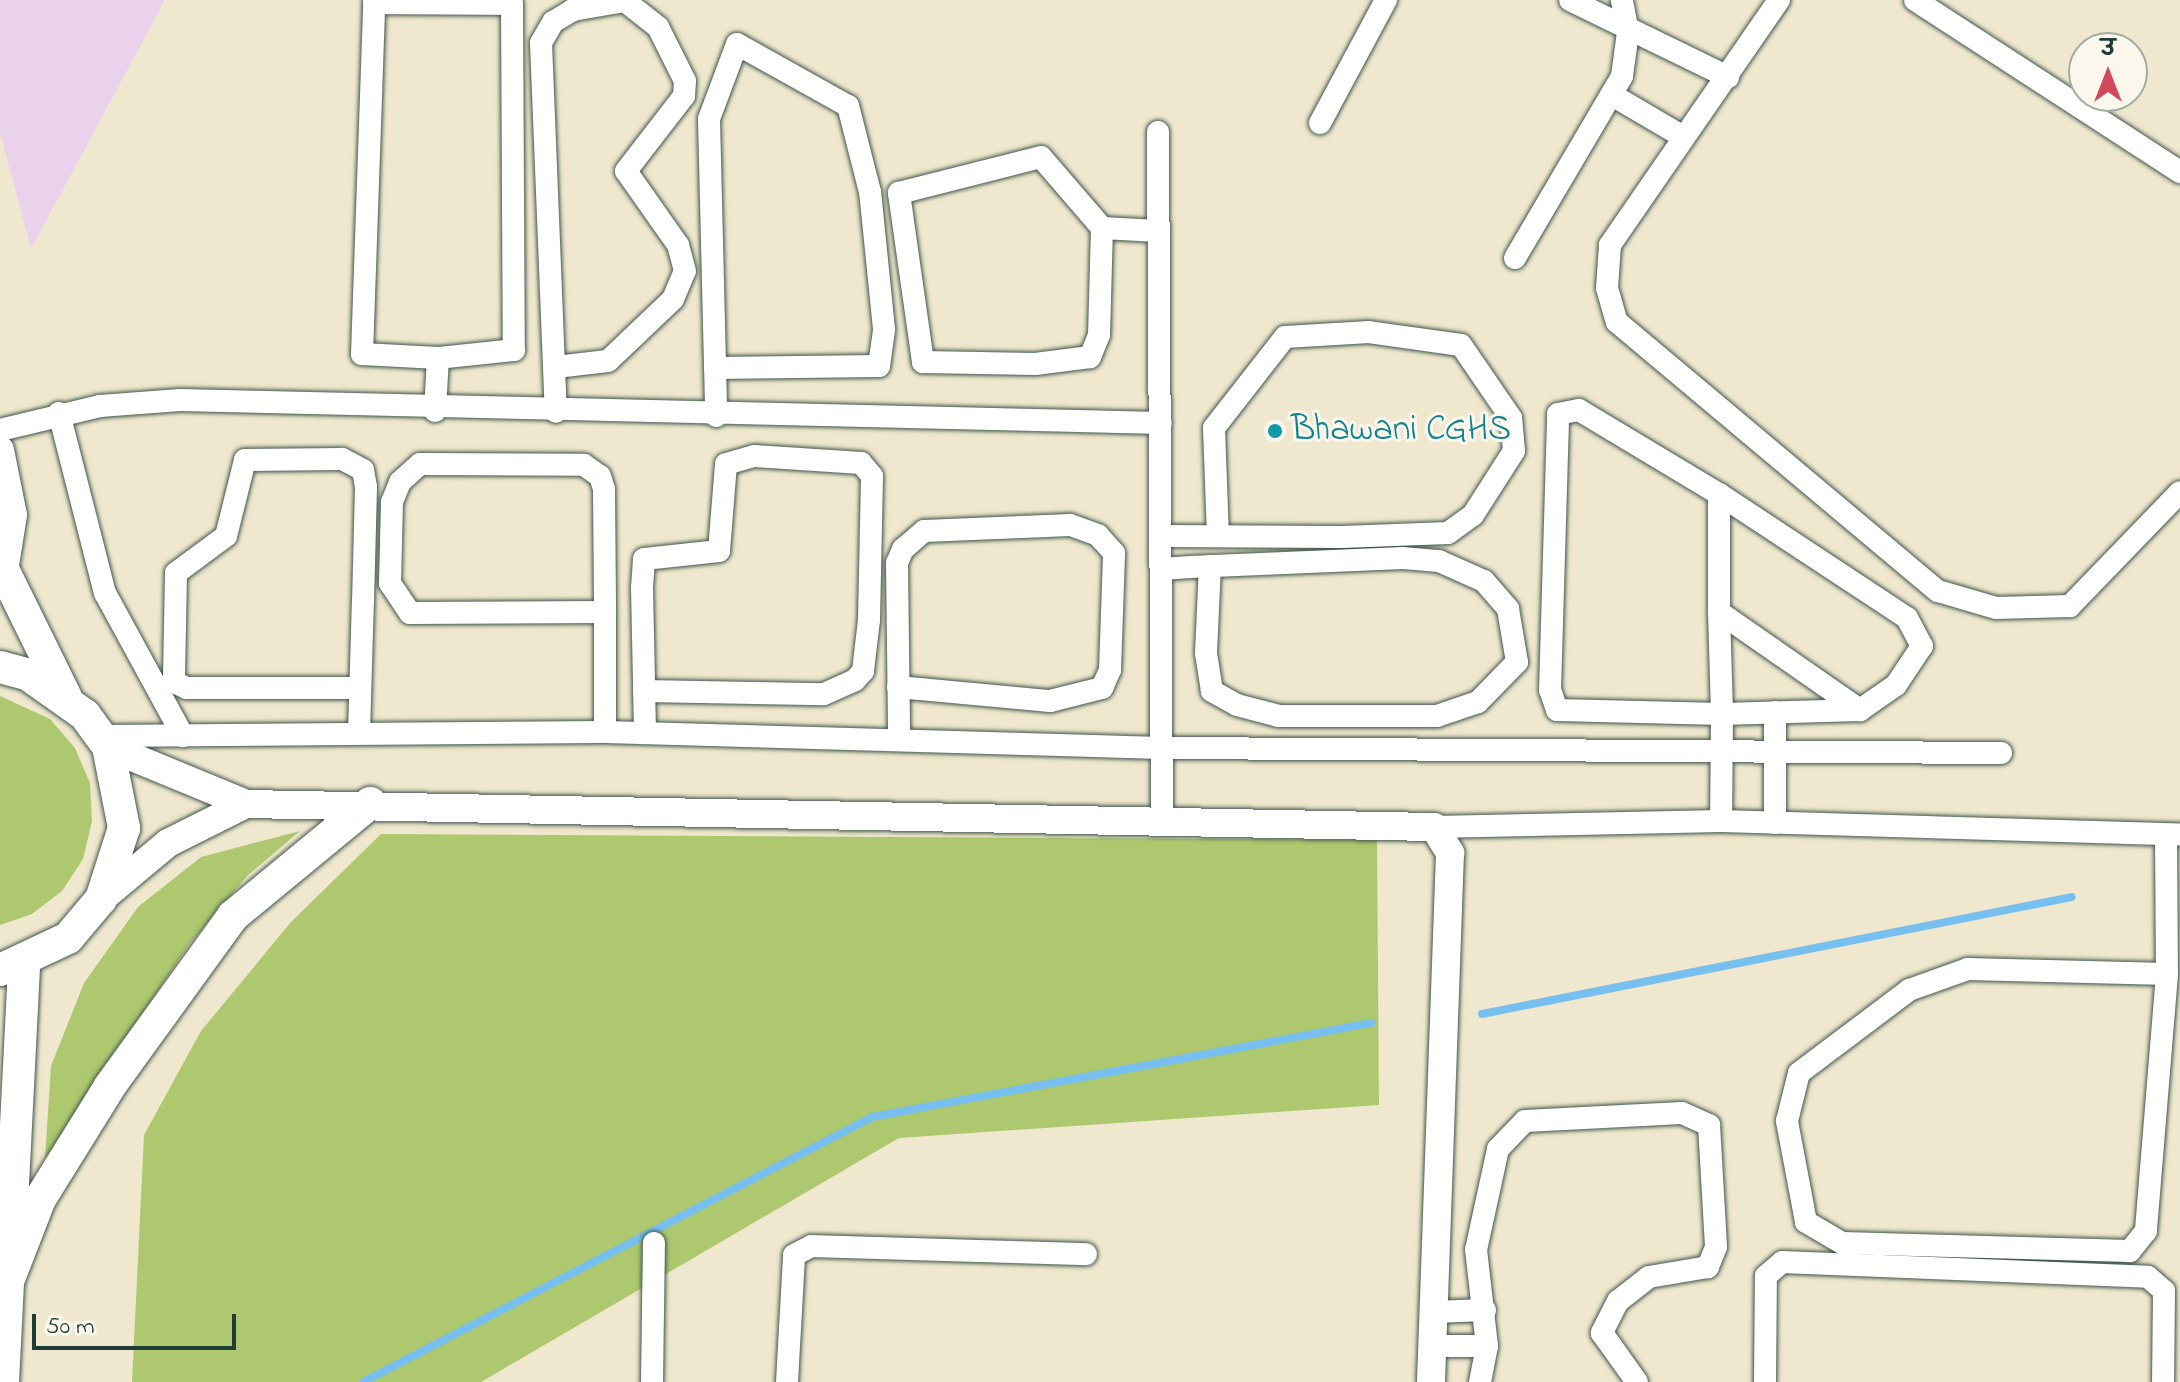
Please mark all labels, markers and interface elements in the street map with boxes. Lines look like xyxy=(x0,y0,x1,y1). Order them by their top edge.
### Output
north arrow xyxy=(2068,32,2148,112)
text: उ xyxy=(2101,34,2115,66)
place label: Bhawani CGHS xyxy=(1291,409,1511,453)
marker: Bhawani CGHS xyxy=(1266,422,1284,440)
scale bar xyxy=(36,1298,240,1348)
text: 50 m xyxy=(46,1310,95,1345)

